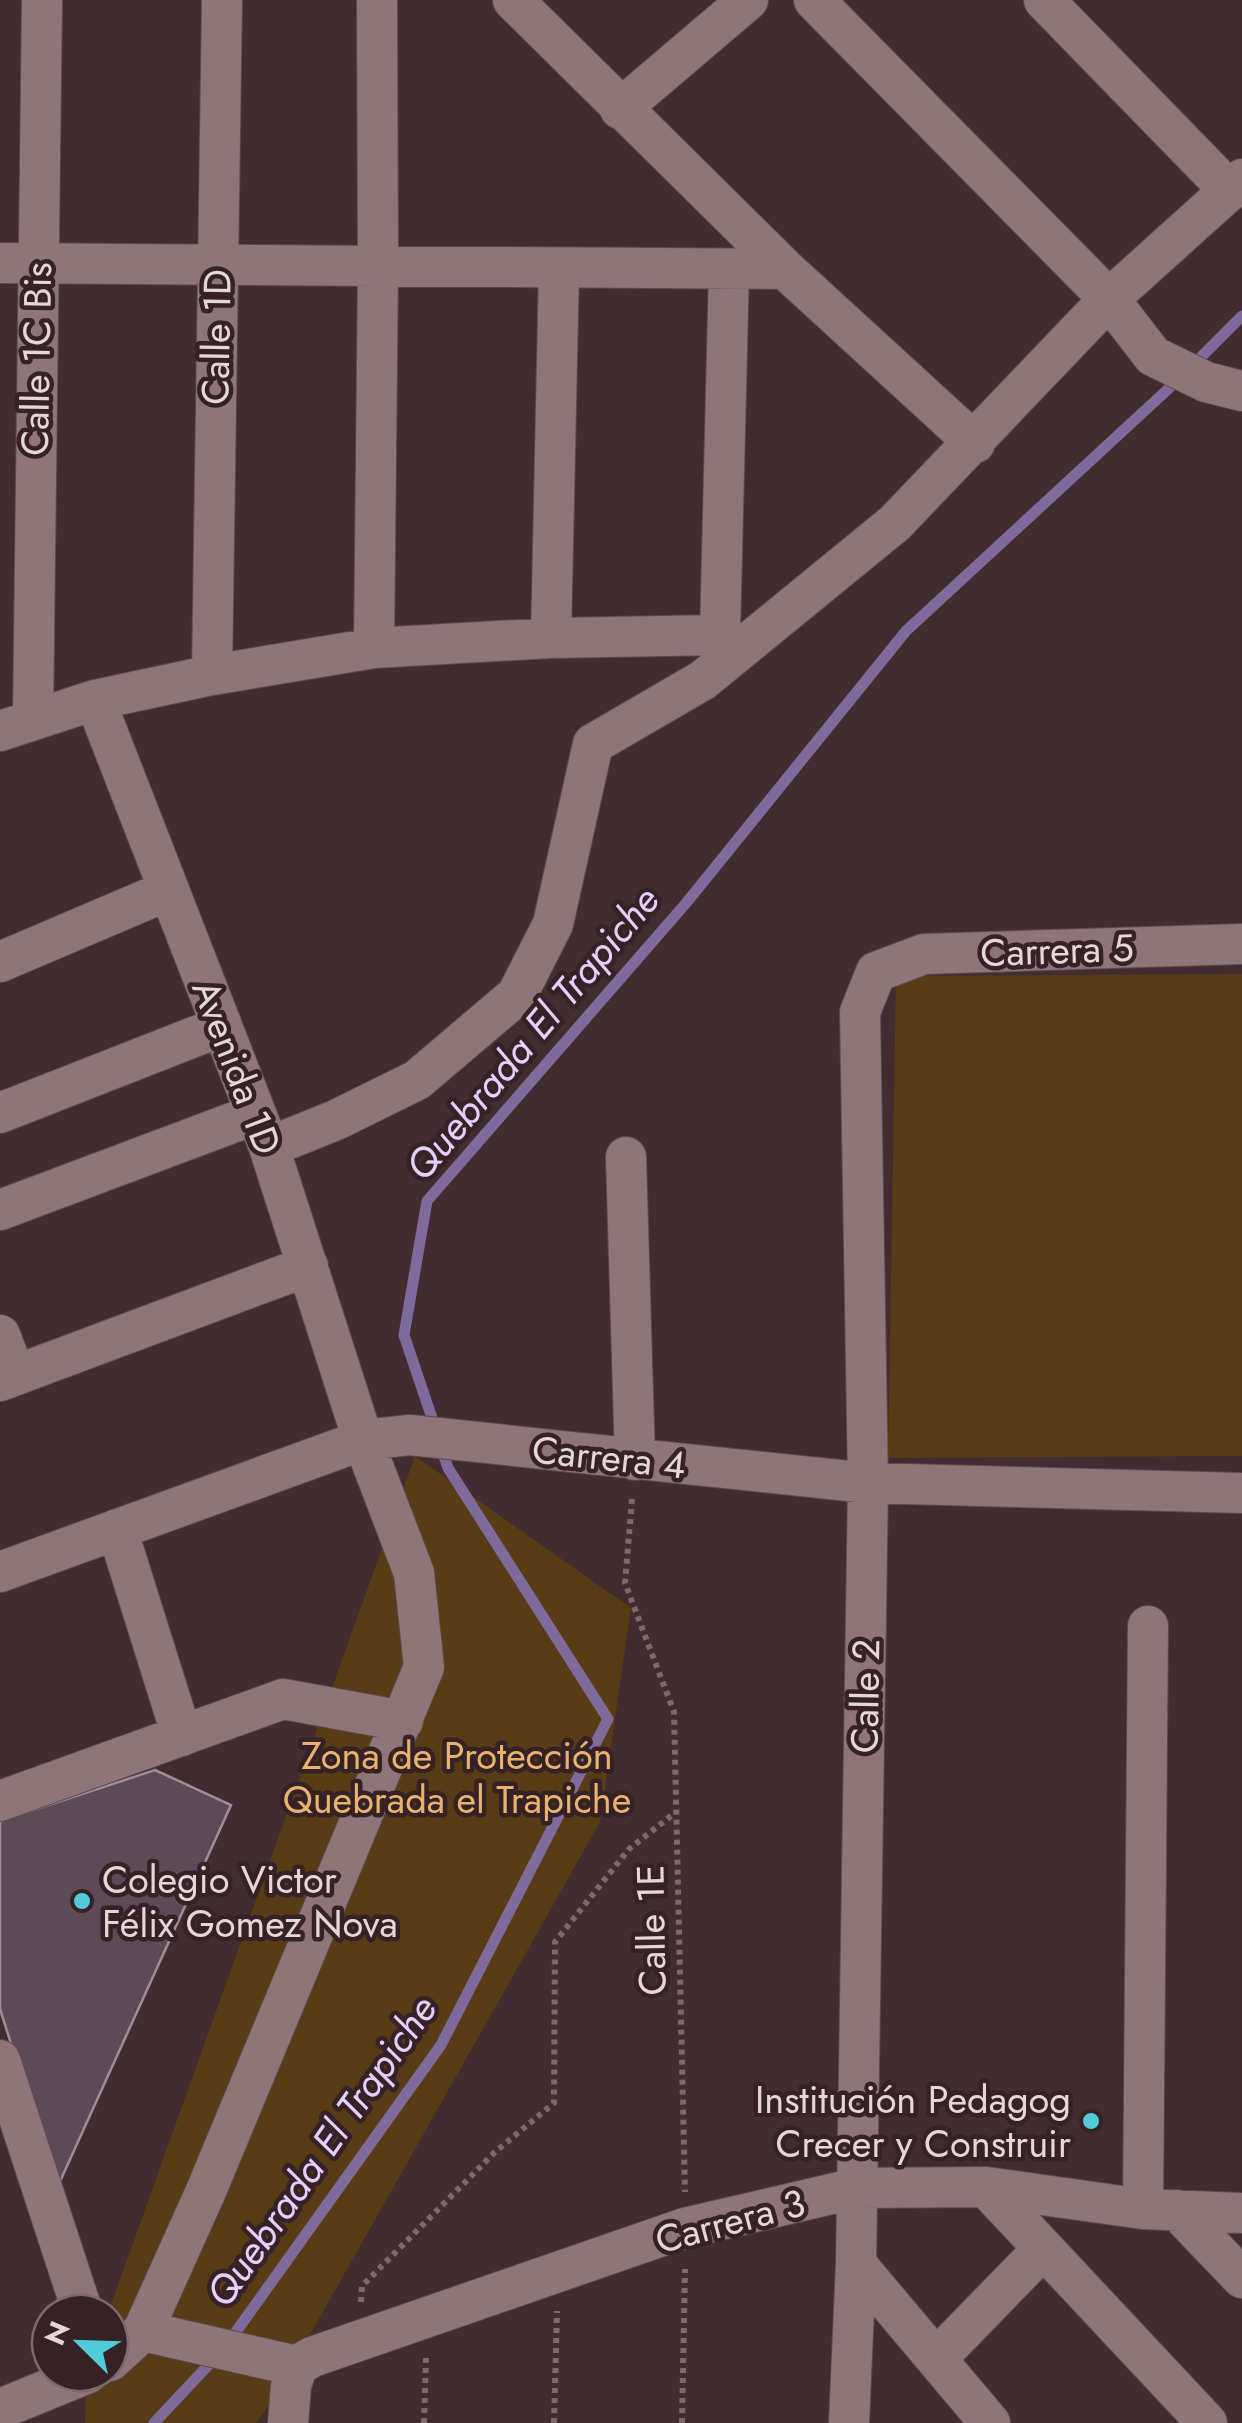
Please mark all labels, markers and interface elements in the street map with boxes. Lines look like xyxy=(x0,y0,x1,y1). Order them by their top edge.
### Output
street label: Calle 1C Bis xyxy=(7,262,65,456)
street label: Calle 1D xyxy=(187,269,245,405)
water label: Quebrada El Trapiche xyxy=(391,873,673,1193)
street label: Carrera 5 xyxy=(979,920,1135,980)
street label: Avenida 1D xyxy=(179,972,295,1162)
street label: Carrera 4 xyxy=(529,1422,689,1492)
street label: Calle 2 xyxy=(837,1638,893,1754)
park label: Zona de Protección Quebrada el Trapiche xyxy=(283,1728,631,1827)
place label: Colegio Victor Félix Gomez Nova xyxy=(102,1852,398,1951)
street label: Calle 1E xyxy=(622,1864,680,1996)
marker: Colegio Victor Félix Gomez Nova xyxy=(71,1890,93,1912)
water label: Quebrada El Trapiche xyxy=(192,1983,450,2319)
place label: Institución Pedagog Crecer y Construir xyxy=(755,2072,1071,2171)
marker: Institución Pedagog Crecer y Construir xyxy=(1080,2110,1102,2132)
street label: Carrera 3 xyxy=(649,2175,811,2267)
north arrow xyxy=(30,2293,130,2393)
text: N xyxy=(34,2315,81,2352)

